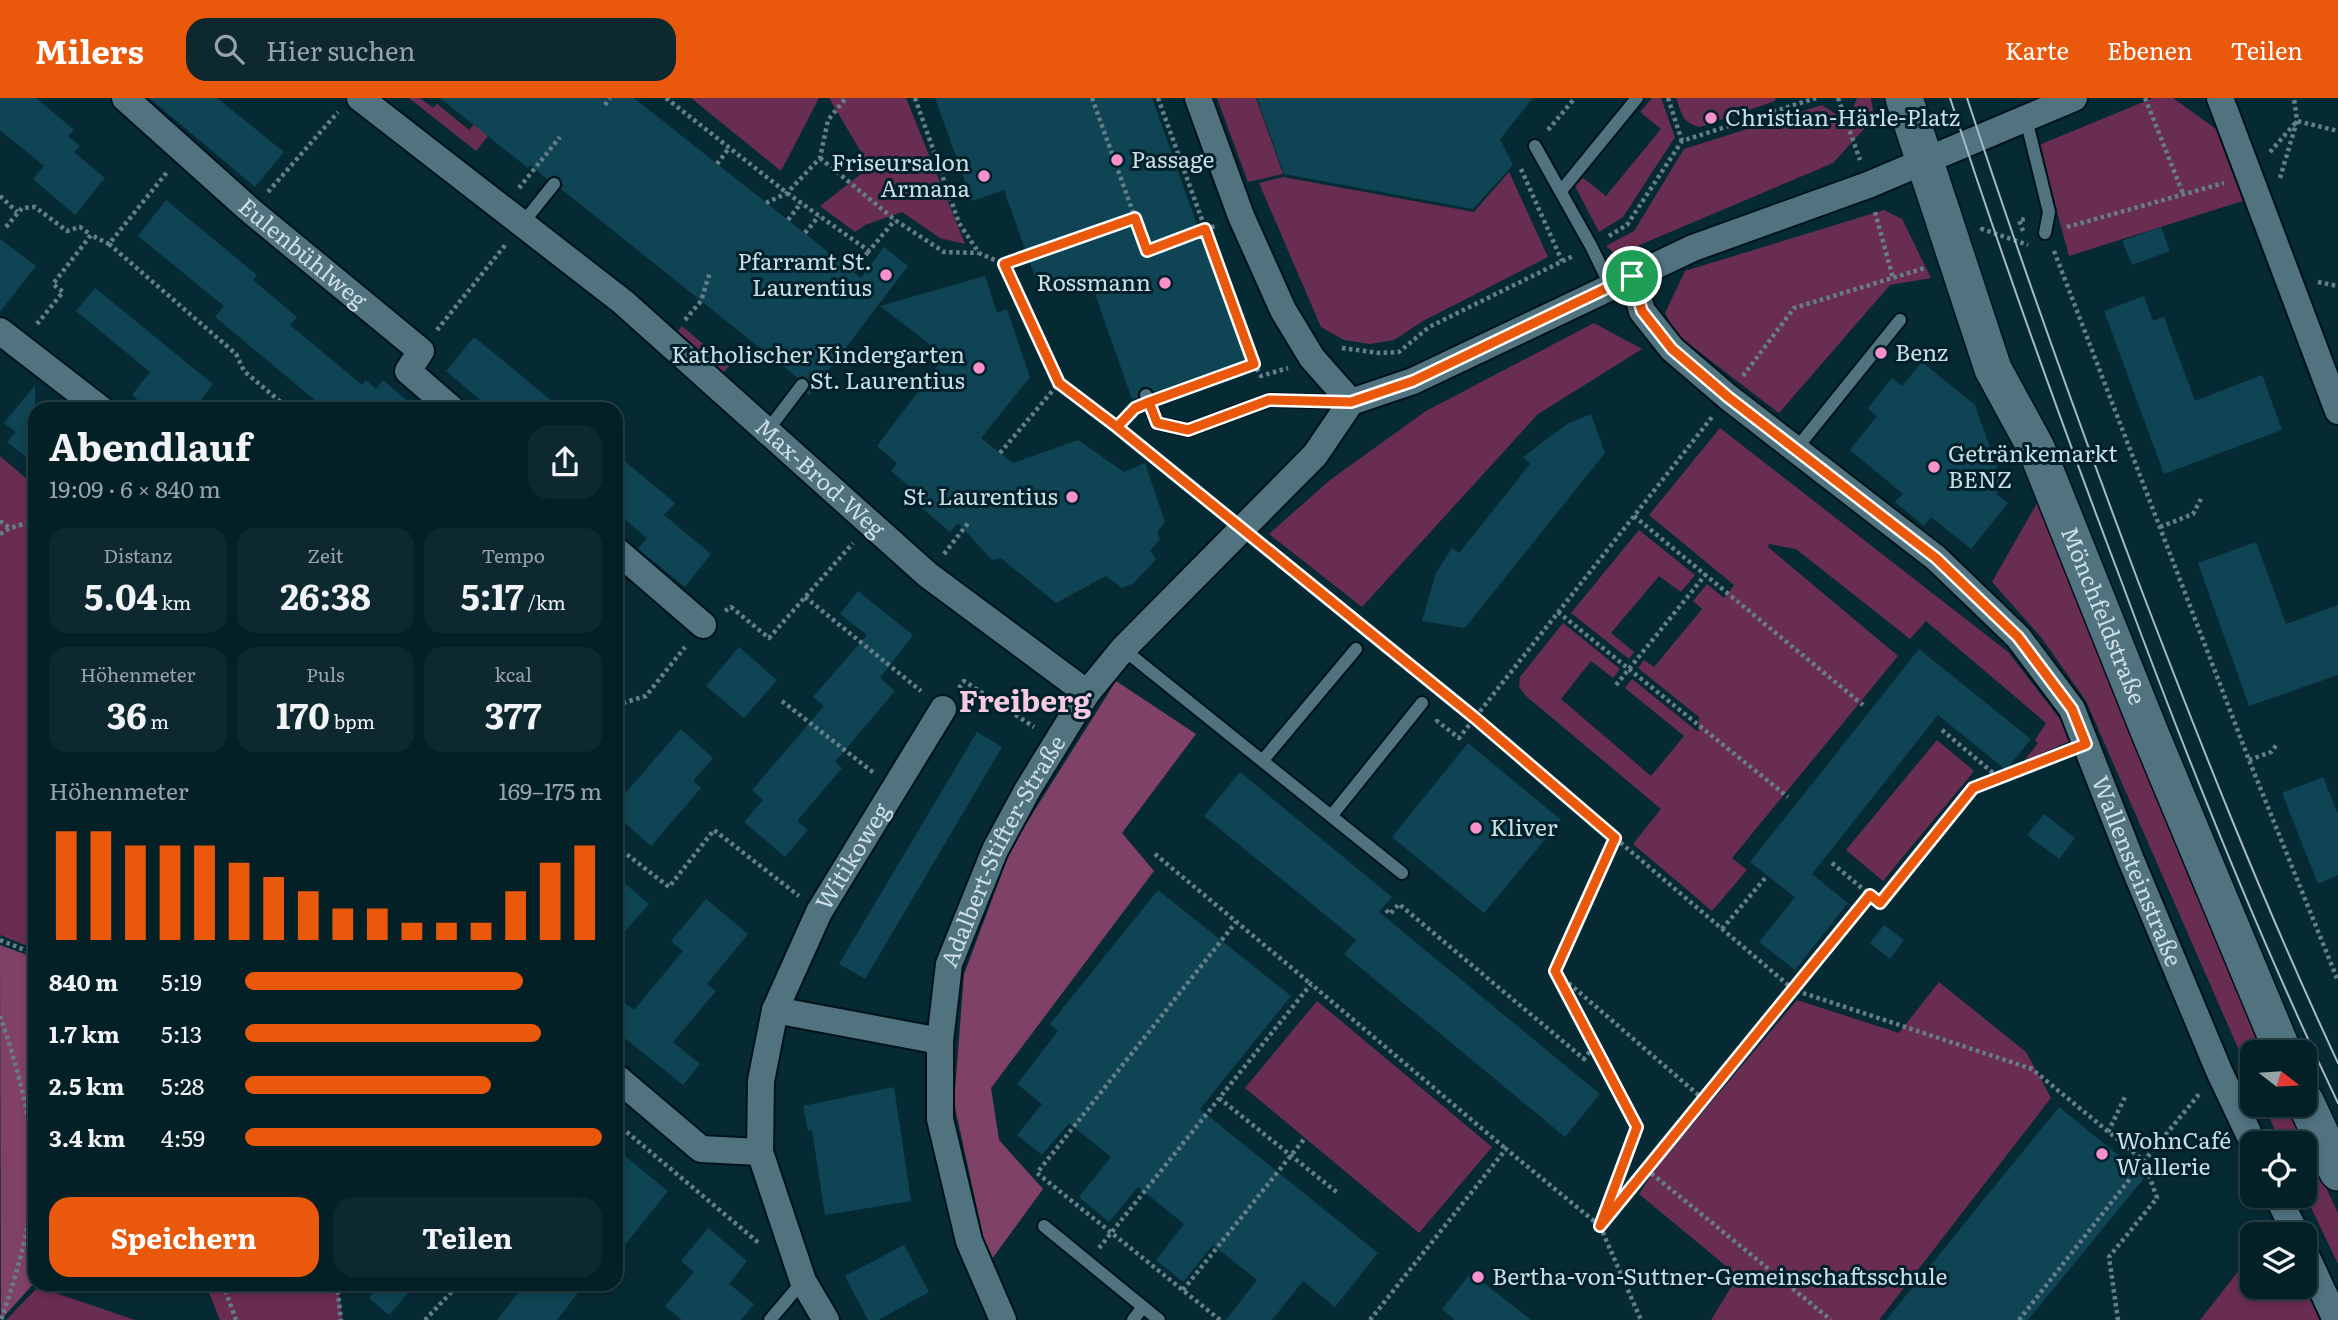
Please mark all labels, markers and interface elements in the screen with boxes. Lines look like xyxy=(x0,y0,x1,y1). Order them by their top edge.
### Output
search box xyxy=(186,18,676,81)
text: Milers xyxy=(35,25,144,74)
icon: search xyxy=(210,30,248,68)
text: Hier suchen xyxy=(266,30,416,69)
text: Karte xyxy=(2005,32,2069,67)
text: Ebenen xyxy=(2107,32,2193,67)
text: Teilen xyxy=(2231,32,2303,67)
place label: Christian-Härle-Platz xyxy=(1725,99,1960,133)
marker: Christian-Härle-Platz xyxy=(1703,110,1719,126)
place label: Passage xyxy=(1131,141,1215,175)
place label: Friseursalon Armana xyxy=(831,144,971,204)
marker: Passage xyxy=(1109,152,1125,168)
marker: Friseursalon Armana xyxy=(976,168,992,184)
street label: Eulenbühlweg xyxy=(232,189,376,315)
place label: Pfarramt St. Laurentius xyxy=(737,243,872,303)
pin xyxy=(1602,246,1662,306)
icon: arrive xyxy=(1613,257,1651,295)
place label: Rossmann xyxy=(1036,264,1151,298)
marker: Pfarramt St. Laurentius xyxy=(878,267,894,283)
marker: Rossmann xyxy=(1157,275,1173,291)
place label: Benz xyxy=(1895,334,1948,368)
place label: Katholischer Kindergarten St. Laurentius xyxy=(671,336,965,396)
marker: Benz xyxy=(1873,345,1889,361)
marker: Katholischer Kindergarten St. Laurentius xyxy=(971,360,987,376)
street label: Max-Brod-Weg xyxy=(748,409,894,544)
text: Abendlauf xyxy=(49,416,251,473)
button: share xyxy=(528,425,602,499)
place label: Getränkemarkt BENZ xyxy=(1948,435,2118,495)
marker: Getränkemarkt BENZ xyxy=(1926,459,1942,475)
text: 19:09 · 6 × 840 m xyxy=(49,471,221,505)
place label: St. Laurentius xyxy=(903,478,1058,512)
marker: St. Laurentius xyxy=(1064,489,1080,505)
street label: Mönchfeldstraße xyxy=(2054,521,2156,709)
text: Distanz xyxy=(104,541,172,569)
text: Zeit xyxy=(308,541,343,569)
text: Tempo xyxy=(481,541,545,569)
text: 5.04 xyxy=(84,569,158,621)
text: 26:38 xyxy=(280,569,371,621)
text: 5:17 xyxy=(461,569,524,621)
text: km xyxy=(158,588,191,616)
text: /km xyxy=(524,588,566,616)
text: Höhenmeter xyxy=(80,660,195,688)
text: Puls xyxy=(306,660,345,688)
text: kcal xyxy=(494,660,532,688)
district label: Freiberg xyxy=(959,677,1092,721)
text: 36 xyxy=(107,688,147,740)
text: 170 xyxy=(276,688,330,740)
text: 377 xyxy=(485,688,542,740)
text: m xyxy=(147,707,169,735)
text: bpm xyxy=(330,707,375,735)
street label: Adalbert-Stifter-Straße xyxy=(930,728,1072,972)
street label: Wallensteinstraße xyxy=(2085,770,2192,971)
text: Höhenmeter xyxy=(49,773,189,807)
text: 169–175 m xyxy=(498,773,602,807)
street label: Witikoweg xyxy=(805,795,897,916)
place label: Kliver xyxy=(1490,809,1558,843)
marker: Kliver xyxy=(1468,820,1484,836)
text: 840 m xyxy=(49,964,118,998)
text: 5:19 xyxy=(161,964,202,998)
text: 1.7 km xyxy=(49,1016,120,1050)
text: 5:13 xyxy=(161,1016,202,1050)
north arrow xyxy=(2240,1040,2317,1116)
map controls xyxy=(2240,1040,2317,1299)
text: 2.5 km xyxy=(49,1068,124,1102)
text: 5:28 xyxy=(161,1068,204,1102)
text: 3.4 km xyxy=(49,1120,126,1154)
text: 4:59 xyxy=(161,1120,205,1154)
place label: WohnCafé Wallerie xyxy=(2116,1122,2231,1182)
button: locate xyxy=(2240,1131,2317,1208)
marker: WohnCafé Wallerie xyxy=(2094,1146,2110,1162)
button: Speichern xyxy=(49,1197,319,1277)
button: Teilen xyxy=(333,1197,602,1277)
button: layers xyxy=(2240,1222,2317,1299)
place label: Bertha-von-Suttner-Gemeinschaftsschule xyxy=(1492,1258,1948,1292)
marker: Bertha-von-Suttner-Gemeinschaftsschule xyxy=(1470,1269,1486,1285)

